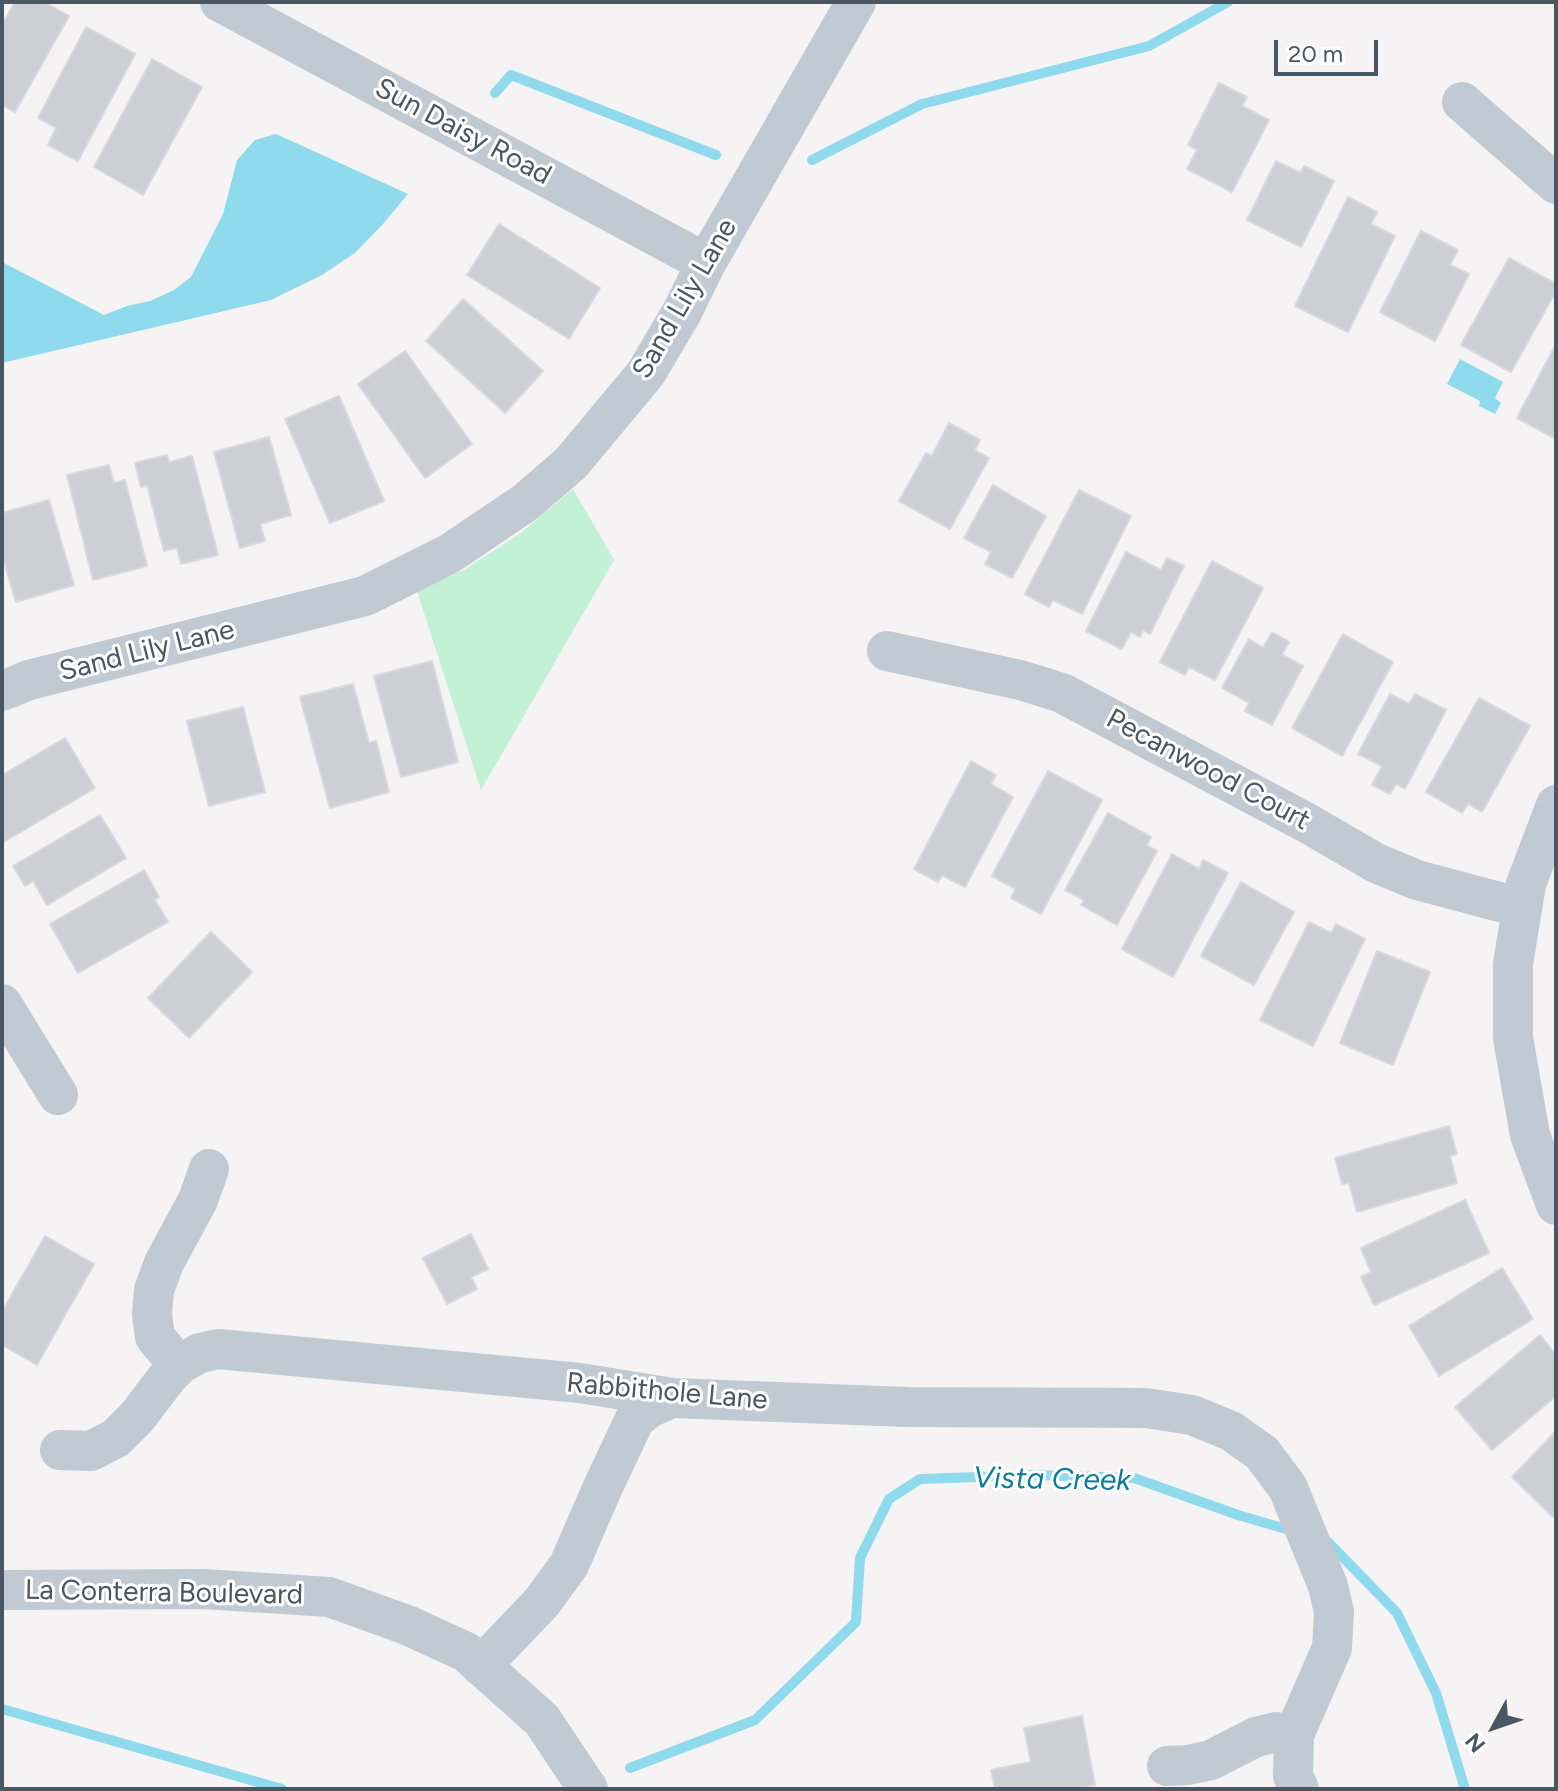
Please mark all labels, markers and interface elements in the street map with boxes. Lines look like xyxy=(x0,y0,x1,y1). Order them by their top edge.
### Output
scale bar xyxy=(1278,24,1382,74)
text: 20 m xyxy=(1288,39,1343,68)
street label: Sun Daisy Road xyxy=(369,72,557,192)
street label: Sand Lily Lane xyxy=(626,213,744,385)
street label: Sand Lily Lane xyxy=(56,613,238,689)
street label: Pecanwood Court xyxy=(1101,702,1315,838)
street label: Rabbithole Lane xyxy=(565,1366,769,1418)
water label: Vista Creek xyxy=(973,1461,1131,1499)
street label: La Conterra Boulevard xyxy=(25,1574,303,1612)
north arrow xyxy=(1454,1687,1534,1767)
text: N xyxy=(1459,1728,1491,1758)

